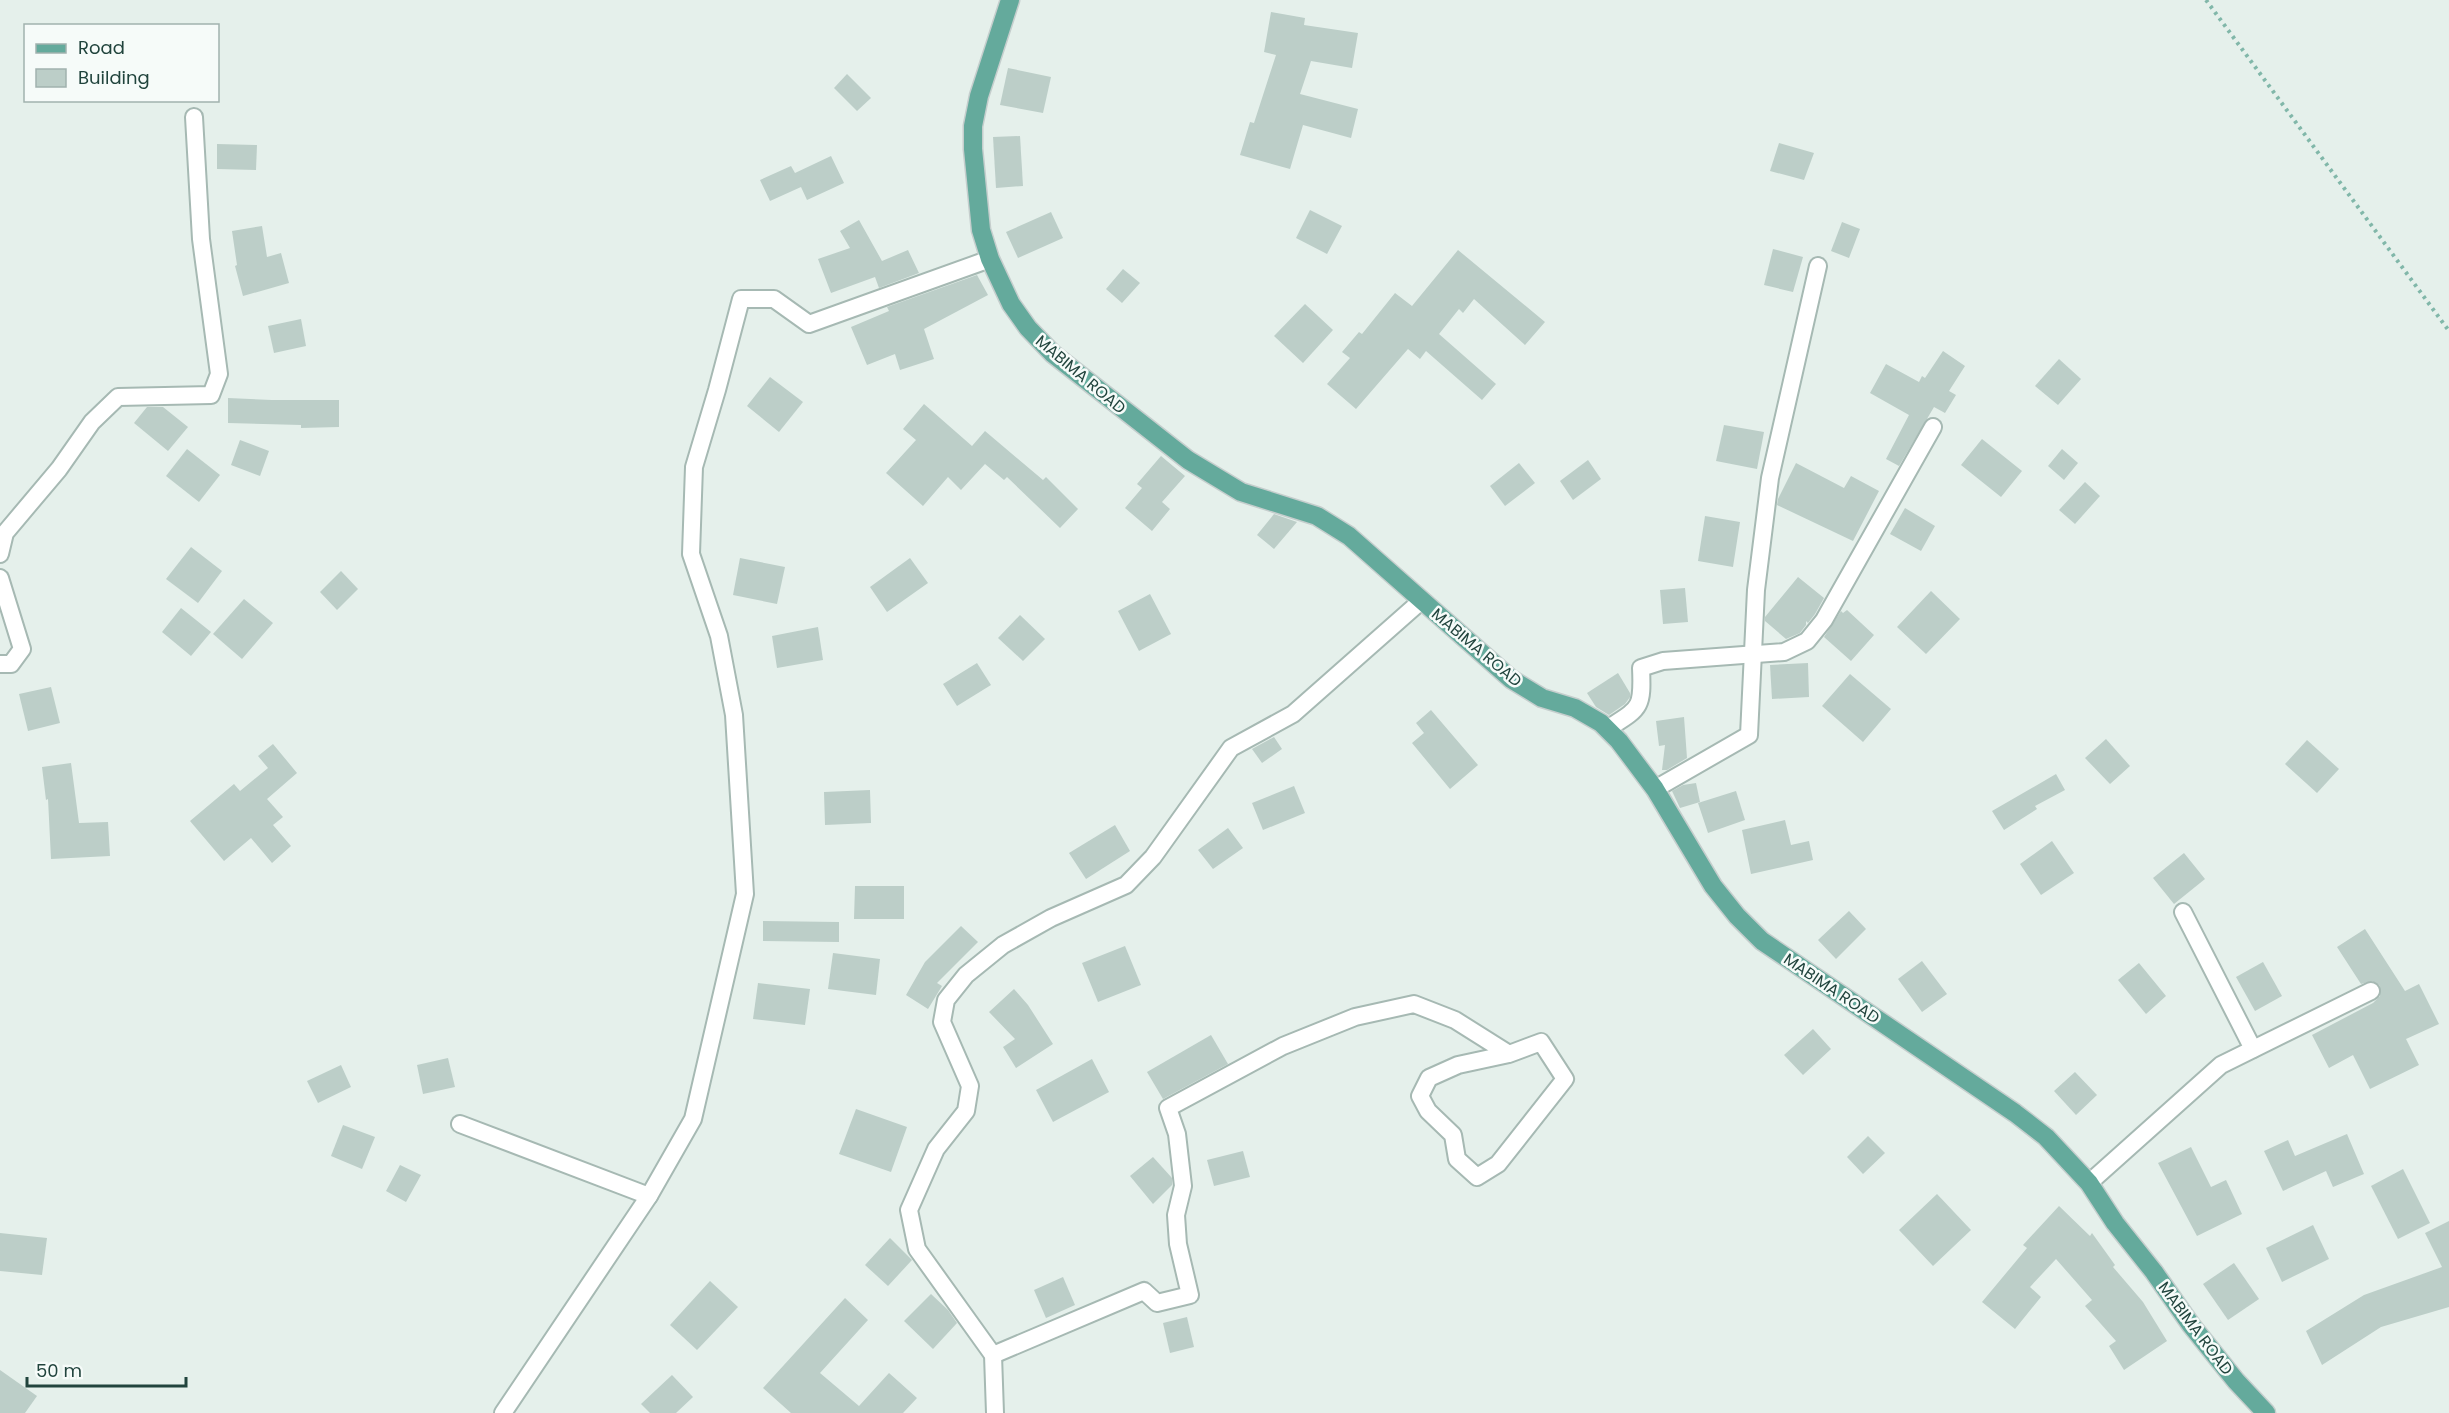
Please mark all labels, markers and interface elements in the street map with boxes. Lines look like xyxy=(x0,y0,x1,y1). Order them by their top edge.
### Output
legend xyxy=(24,24,219,102)
text: Road xyxy=(78,35,125,60)
text: Building xyxy=(78,65,150,90)
street label: MABIMA ROAD xyxy=(1031,330,1131,419)
street label: MABIMA ROAD xyxy=(1427,603,1527,692)
street label: MABIMA ROAD xyxy=(1779,948,1884,1029)
street label: MABIMA ROAD xyxy=(2153,1277,2238,1380)
scale bar xyxy=(27,1350,186,1388)
text: 50 m xyxy=(36,1358,82,1383)

